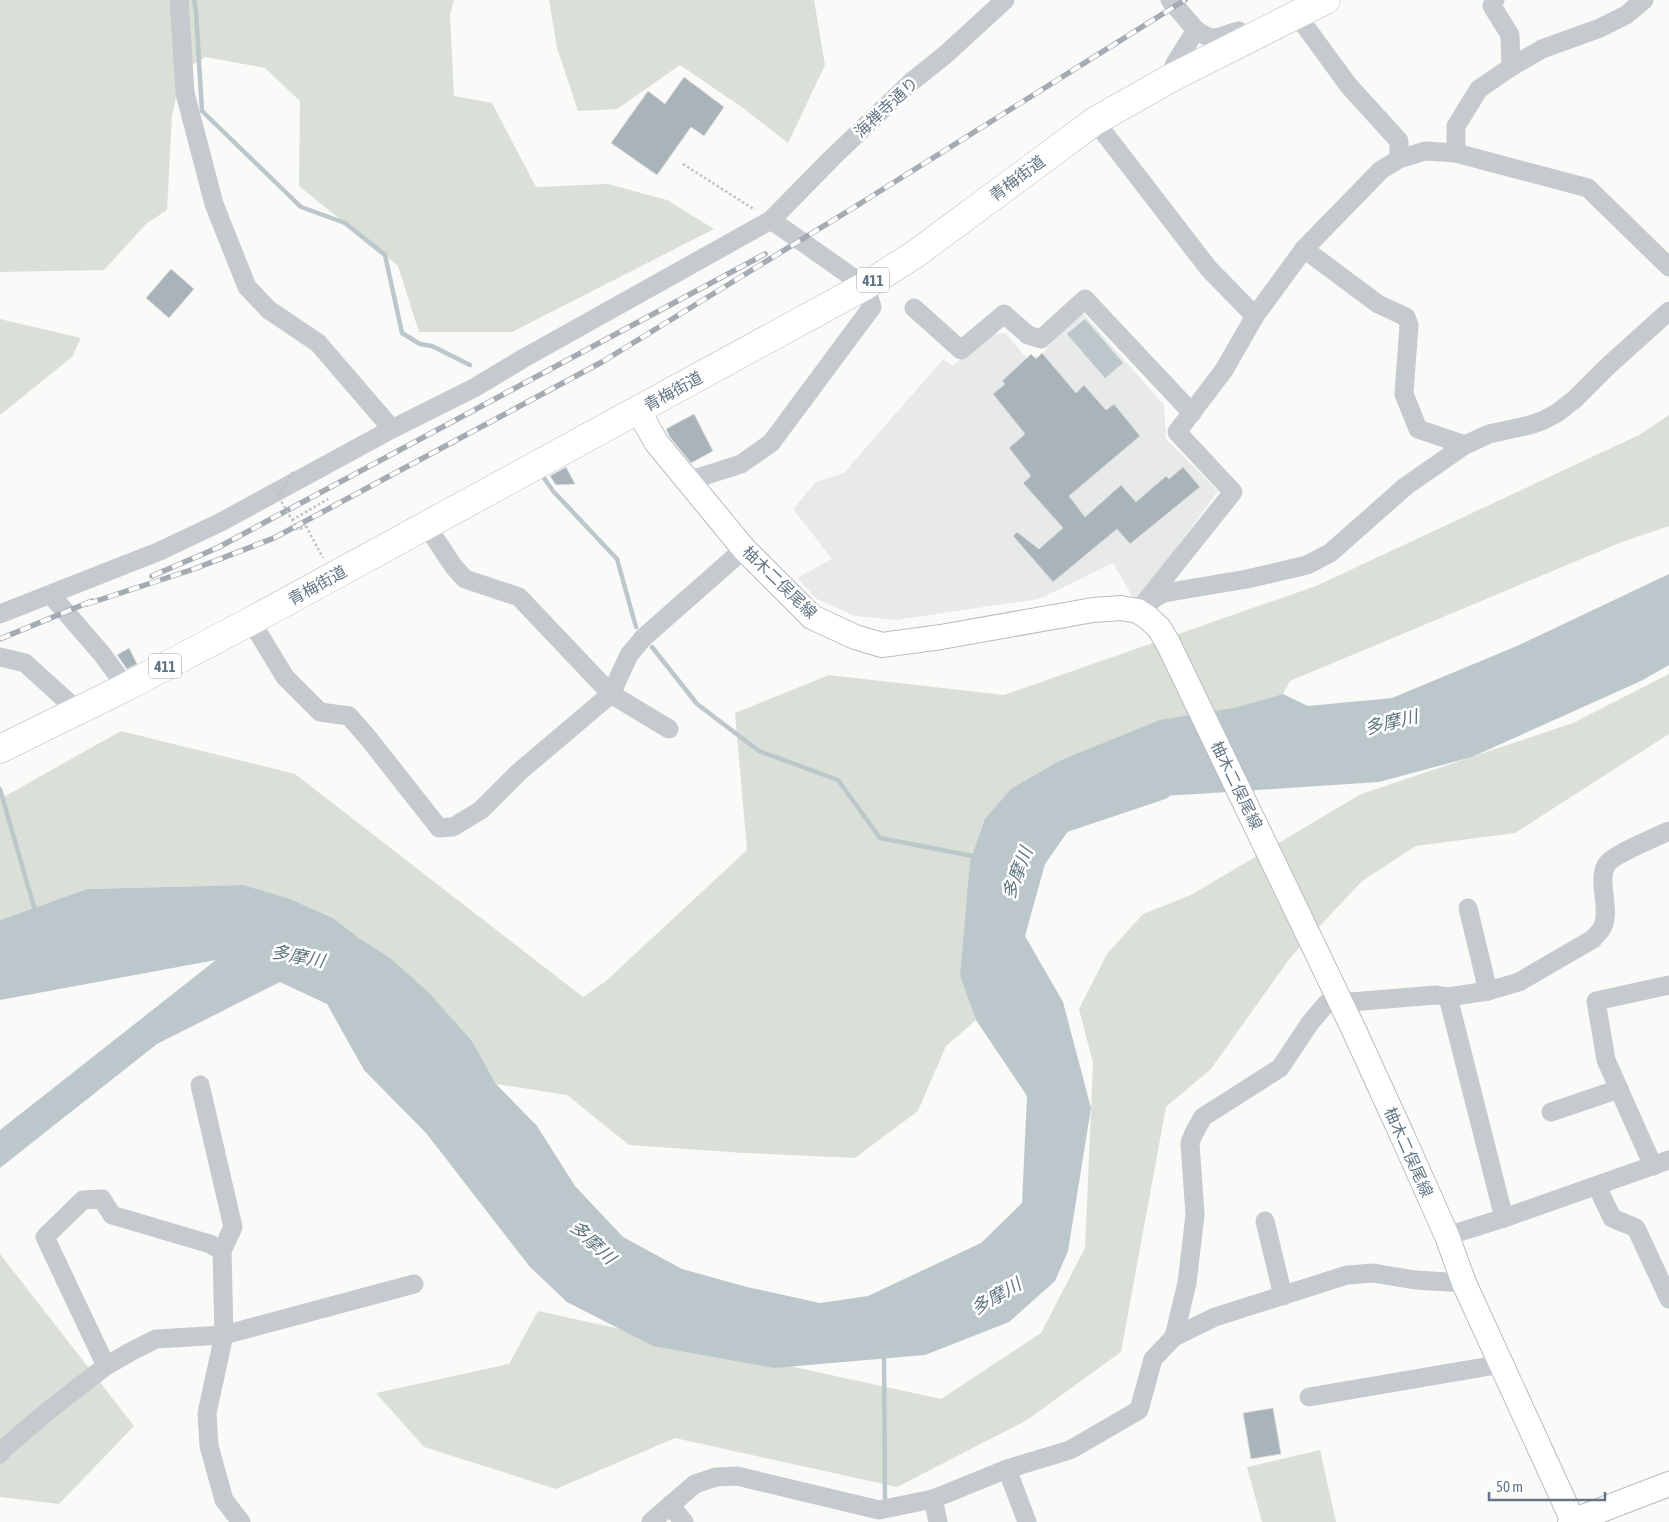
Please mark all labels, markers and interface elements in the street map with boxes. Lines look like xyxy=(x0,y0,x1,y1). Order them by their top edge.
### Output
street label: 海禅寺通り xyxy=(851,73,921,141)
street label: 青梅街道 xyxy=(986,152,1048,204)
road number: 411 xyxy=(857,268,889,292)
street label: 青梅街道 xyxy=(641,368,705,414)
street label: 柚木二俣尾線 xyxy=(739,542,821,622)
street label: 青梅街道 xyxy=(285,562,349,608)
road number: 411 xyxy=(149,654,181,678)
water label: 多摩川 xyxy=(1362,705,1422,738)
street label: 柚木二俣尾線 xyxy=(1208,738,1266,832)
water label: 多摩川 xyxy=(998,842,1037,902)
water label: 多摩川 xyxy=(269,941,328,972)
street label: 柚木二俣尾線 xyxy=(1381,1104,1437,1200)
water label: 多摩川 xyxy=(566,1216,621,1269)
water label: 多摩川 xyxy=(967,1272,1026,1319)
scale bar xyxy=(1489,1470,1605,1502)
text: 50 m xyxy=(1496,1478,1523,1495)

